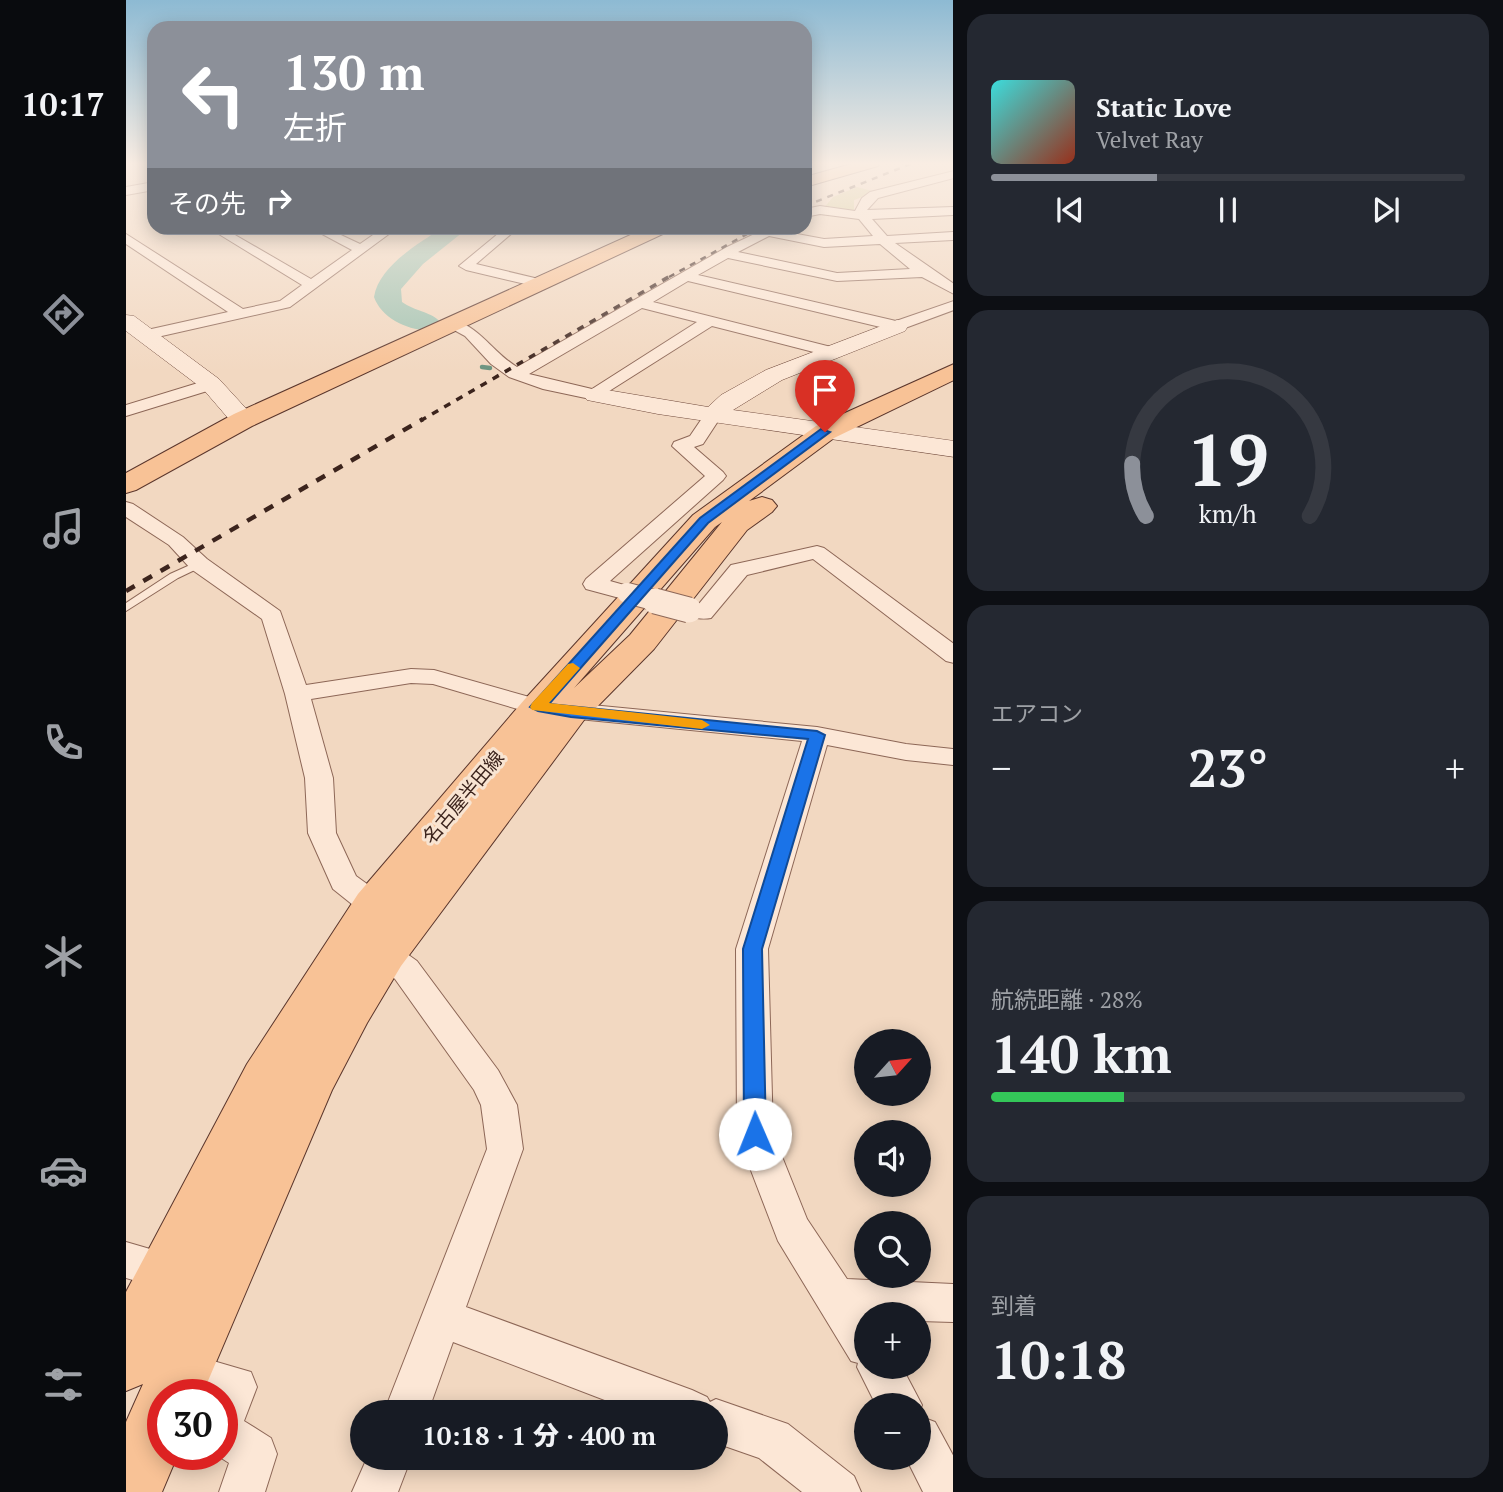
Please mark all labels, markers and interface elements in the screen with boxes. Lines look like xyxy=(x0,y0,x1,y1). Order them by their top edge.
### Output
text: 130 m xyxy=(283,39,425,104)
icon: left xyxy=(168,49,259,140)
text: 10:17 xyxy=(21,83,105,125)
text: Static Love xyxy=(1096,90,1232,124)
text: 左折 xyxy=(283,106,347,148)
text: Velvet Ray xyxy=(1096,124,1203,155)
icon: right xyxy=(260,182,298,220)
text: その先 xyxy=(168,186,246,220)
icon: previous xyxy=(1051,191,1089,229)
icon: pause xyxy=(1209,191,1247,229)
icon: next xyxy=(1367,191,1405,229)
icon: directions xyxy=(39,290,88,339)
pin xyxy=(795,360,855,432)
icon: arrive xyxy=(806,371,844,409)
text: 19 xyxy=(1187,411,1269,508)
text: km/h xyxy=(1199,497,1257,530)
icon: music xyxy=(39,504,88,553)
text: エアコン xyxy=(991,698,1083,729)
icon: phone xyxy=(39,718,88,767)
text: 23° xyxy=(1188,733,1268,802)
text: − xyxy=(991,743,1011,793)
text: + xyxy=(1445,743,1465,793)
street label: 名古屋半田線 xyxy=(416,745,509,848)
icon: climate xyxy=(39,932,88,981)
text: 航続距離 · 28% xyxy=(991,984,1143,1015)
text: 140 km xyxy=(991,1019,1172,1088)
north arrow xyxy=(854,1029,931,1106)
map controls xyxy=(854,1029,931,1470)
position arrow xyxy=(718,1097,792,1171)
button: sound xyxy=(854,1120,931,1197)
icon: car xyxy=(39,1146,88,1195)
button: search xyxy=(854,1211,931,1288)
text: 到着 xyxy=(991,1290,1037,1321)
button: + xyxy=(854,1302,931,1379)
text: 10:18 xyxy=(991,1325,1126,1394)
icon: filters xyxy=(39,1360,88,1409)
speed limit sign: 30 xyxy=(147,1379,238,1470)
button: − xyxy=(854,1393,931,1470)
text: 10:18 · 1 分 · 400 m xyxy=(422,1418,656,1452)

